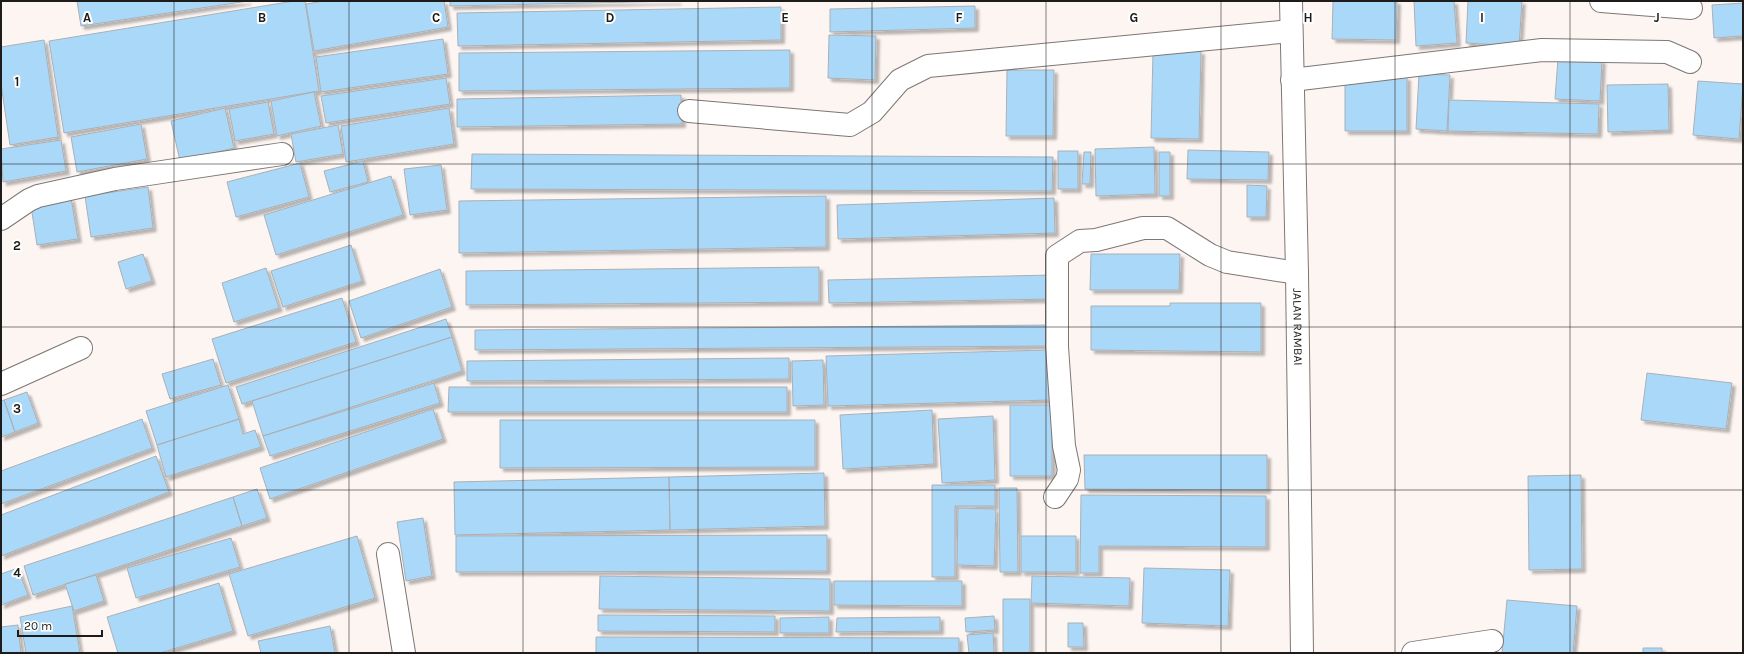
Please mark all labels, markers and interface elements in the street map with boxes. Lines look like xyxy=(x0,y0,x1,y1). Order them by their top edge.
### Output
text: A xyxy=(83,10,91,25)
text: B xyxy=(258,10,266,25)
text: C xyxy=(432,10,440,25)
text: D xyxy=(606,10,615,25)
text: E xyxy=(781,10,789,25)
text: F xyxy=(955,10,963,25)
text: G xyxy=(1130,10,1138,25)
text: H xyxy=(1303,10,1313,25)
text: I xyxy=(1480,10,1484,25)
text: J xyxy=(1654,10,1660,25)
text: 1 xyxy=(15,74,19,89)
text: 2 xyxy=(13,238,21,253)
street label: JALAN RAMBAI xyxy=(1290,288,1305,366)
text: 3 xyxy=(13,401,21,416)
text: 4 xyxy=(13,565,21,580)
scale bar xyxy=(18,612,102,638)
text: 20 m xyxy=(24,619,52,633)

